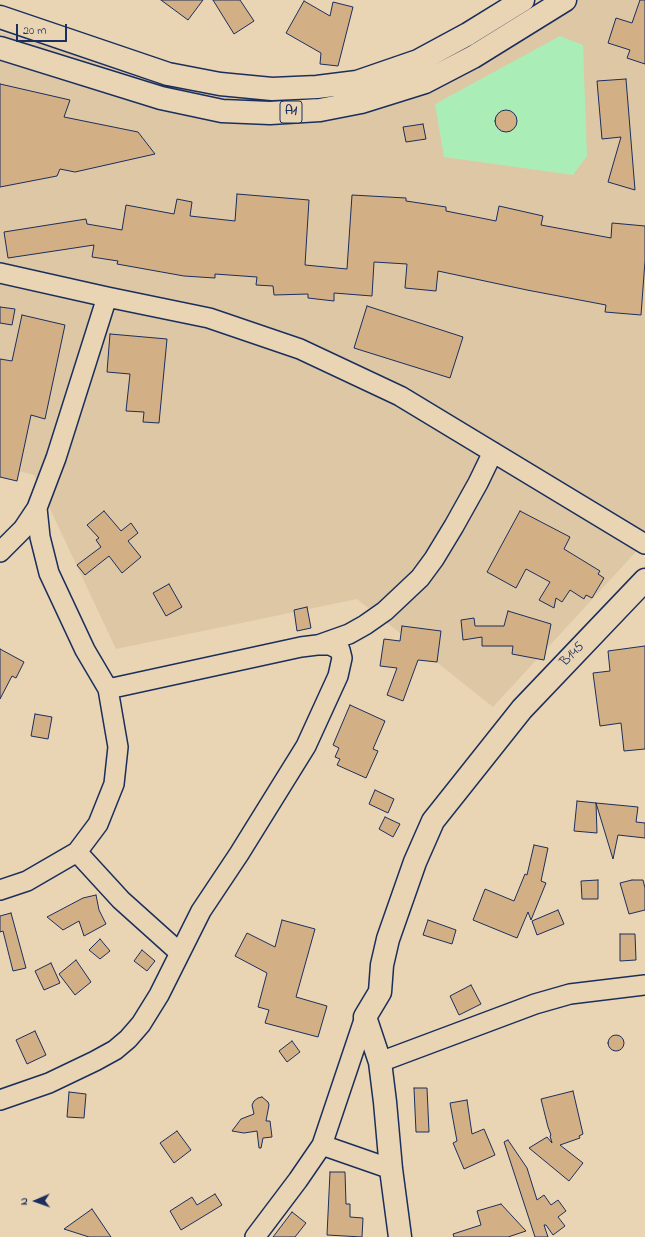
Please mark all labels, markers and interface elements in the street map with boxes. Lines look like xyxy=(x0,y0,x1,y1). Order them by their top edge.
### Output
scale bar xyxy=(18,16,69,42)
text: 20 m xyxy=(23,22,46,40)
road number: A1 xyxy=(280,101,302,123)
street label: B145 xyxy=(557,639,589,671)
north arrow xyxy=(16,1181,56,1221)
text: N xyxy=(16,1197,32,1205)

